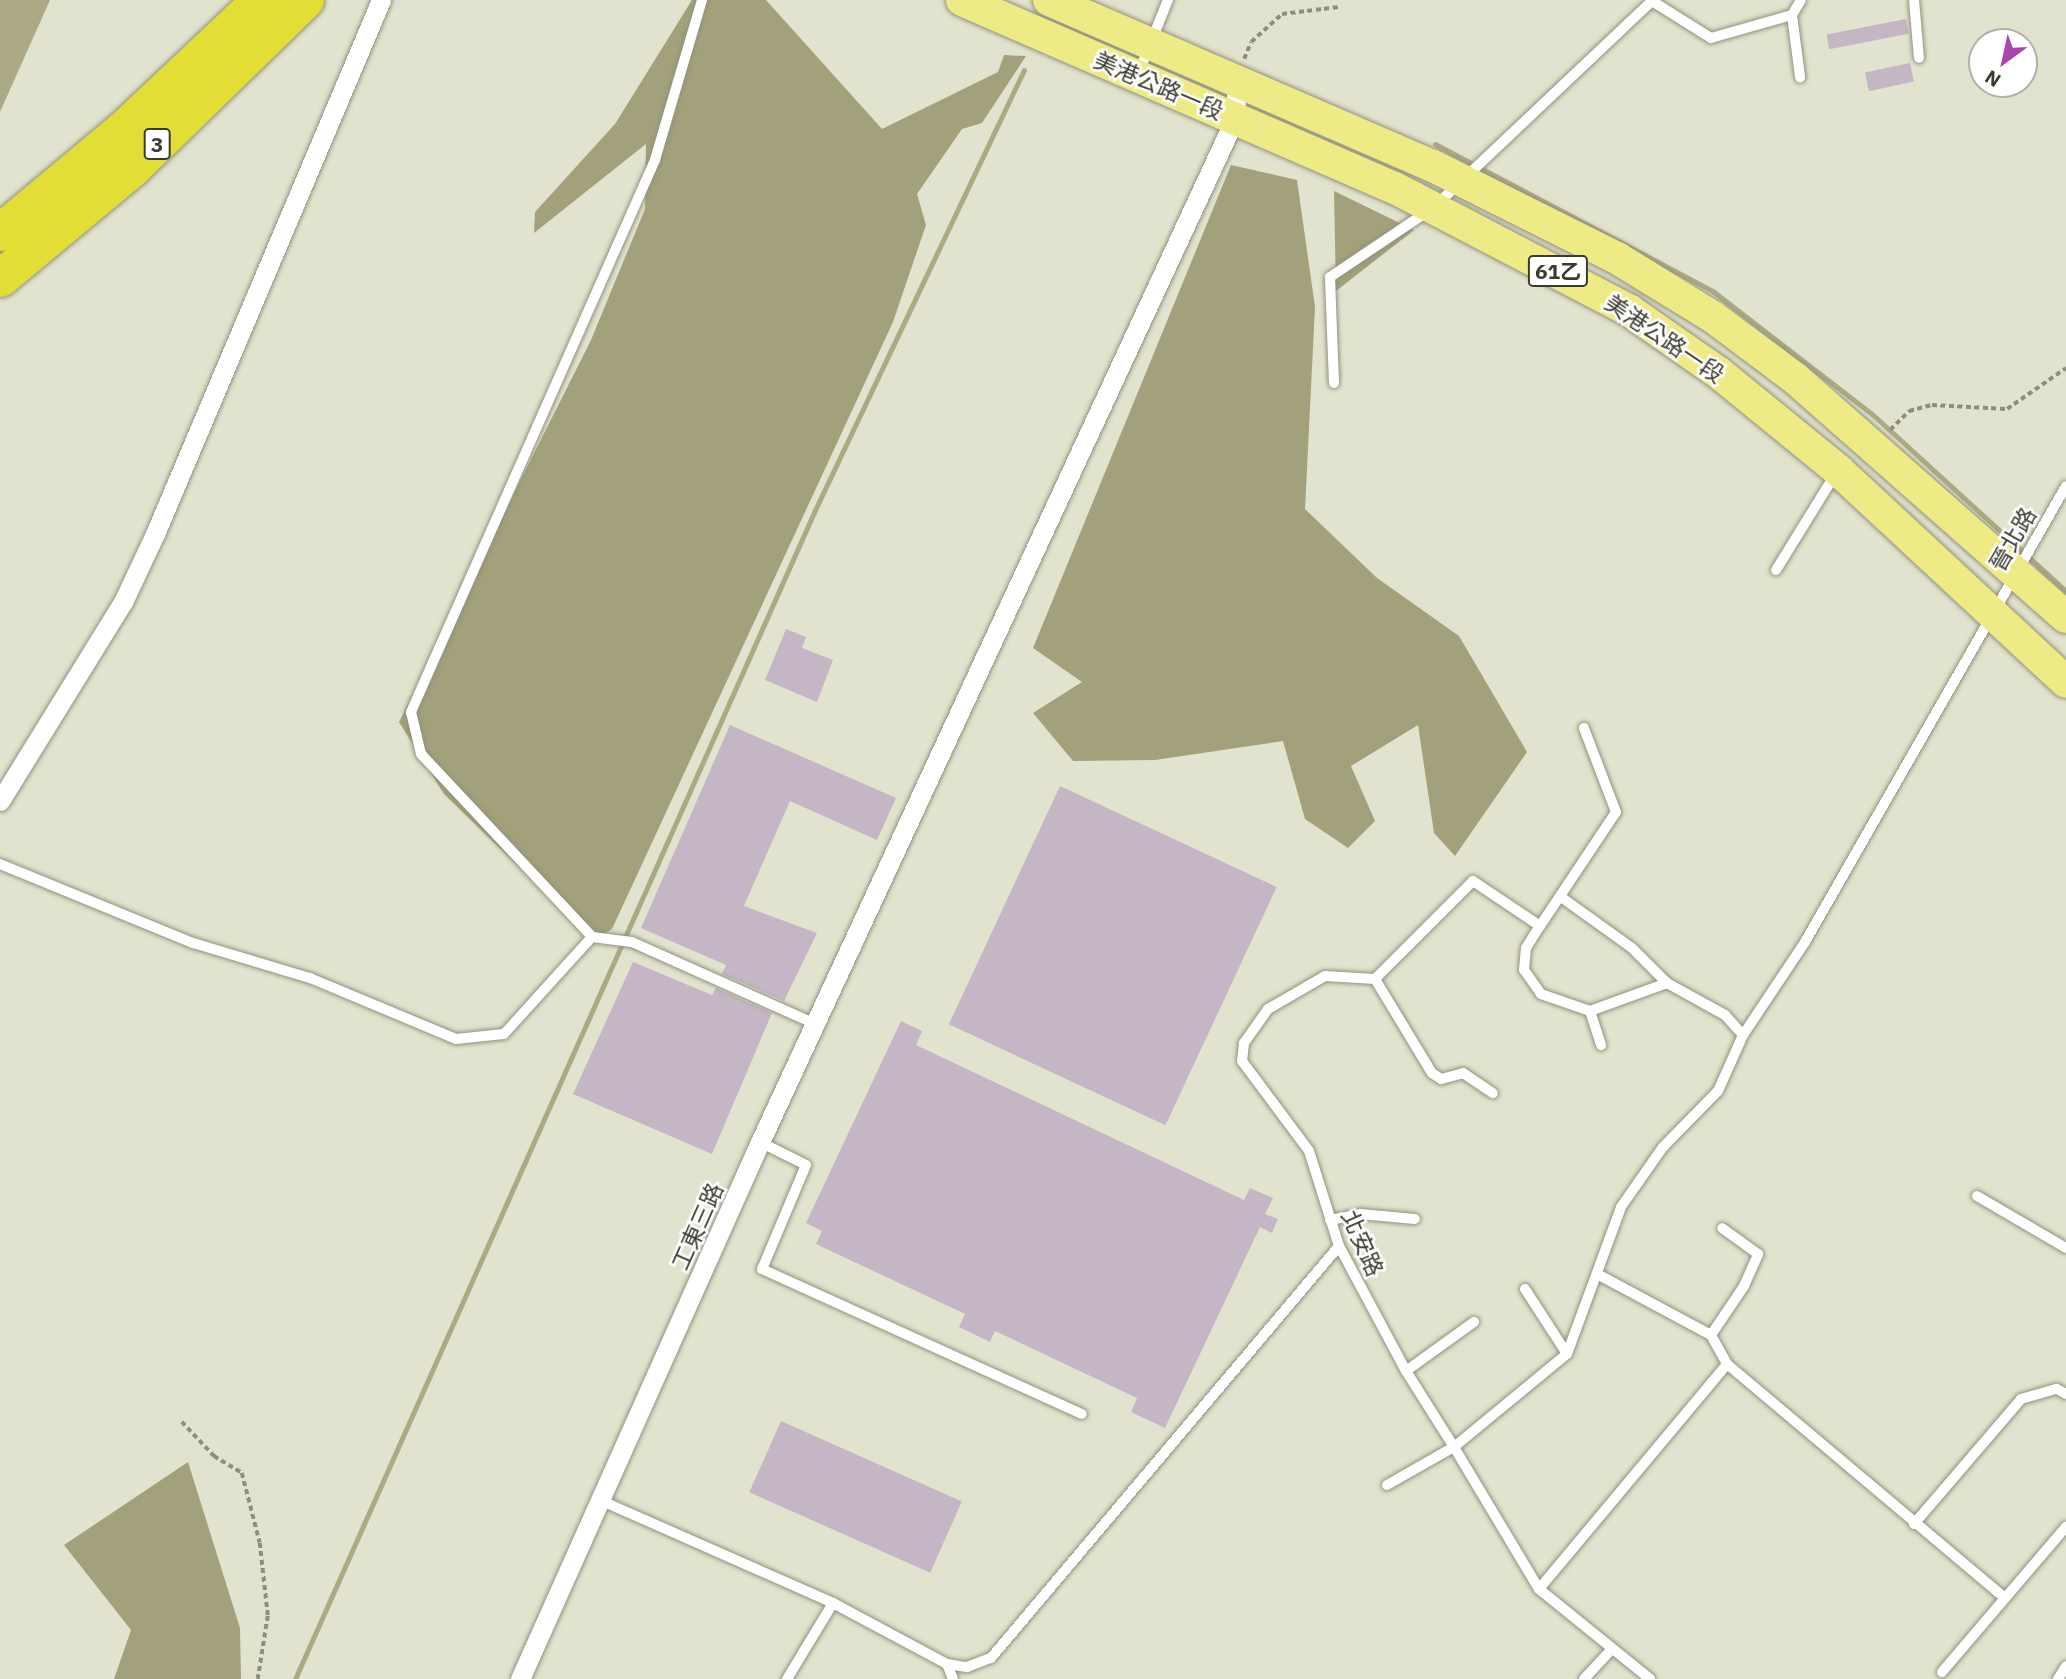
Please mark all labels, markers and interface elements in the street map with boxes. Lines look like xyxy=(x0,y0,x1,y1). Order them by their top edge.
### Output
north arrow xyxy=(1968,28,2038,98)
street label: 美港公路一段 xyxy=(1090,45,1228,125)
text: N xyxy=(1980,65,2005,93)
road number: 3 xyxy=(143,127,171,162)
road number: 61乙 xyxy=(1526,254,1590,288)
street label: 美港公路一段 xyxy=(1600,288,1730,388)
street label: 晉北路 xyxy=(1983,502,2041,576)
street label: 工東三路 xyxy=(666,1178,728,1274)
street label: 北安路 xyxy=(1336,1206,1390,1280)

